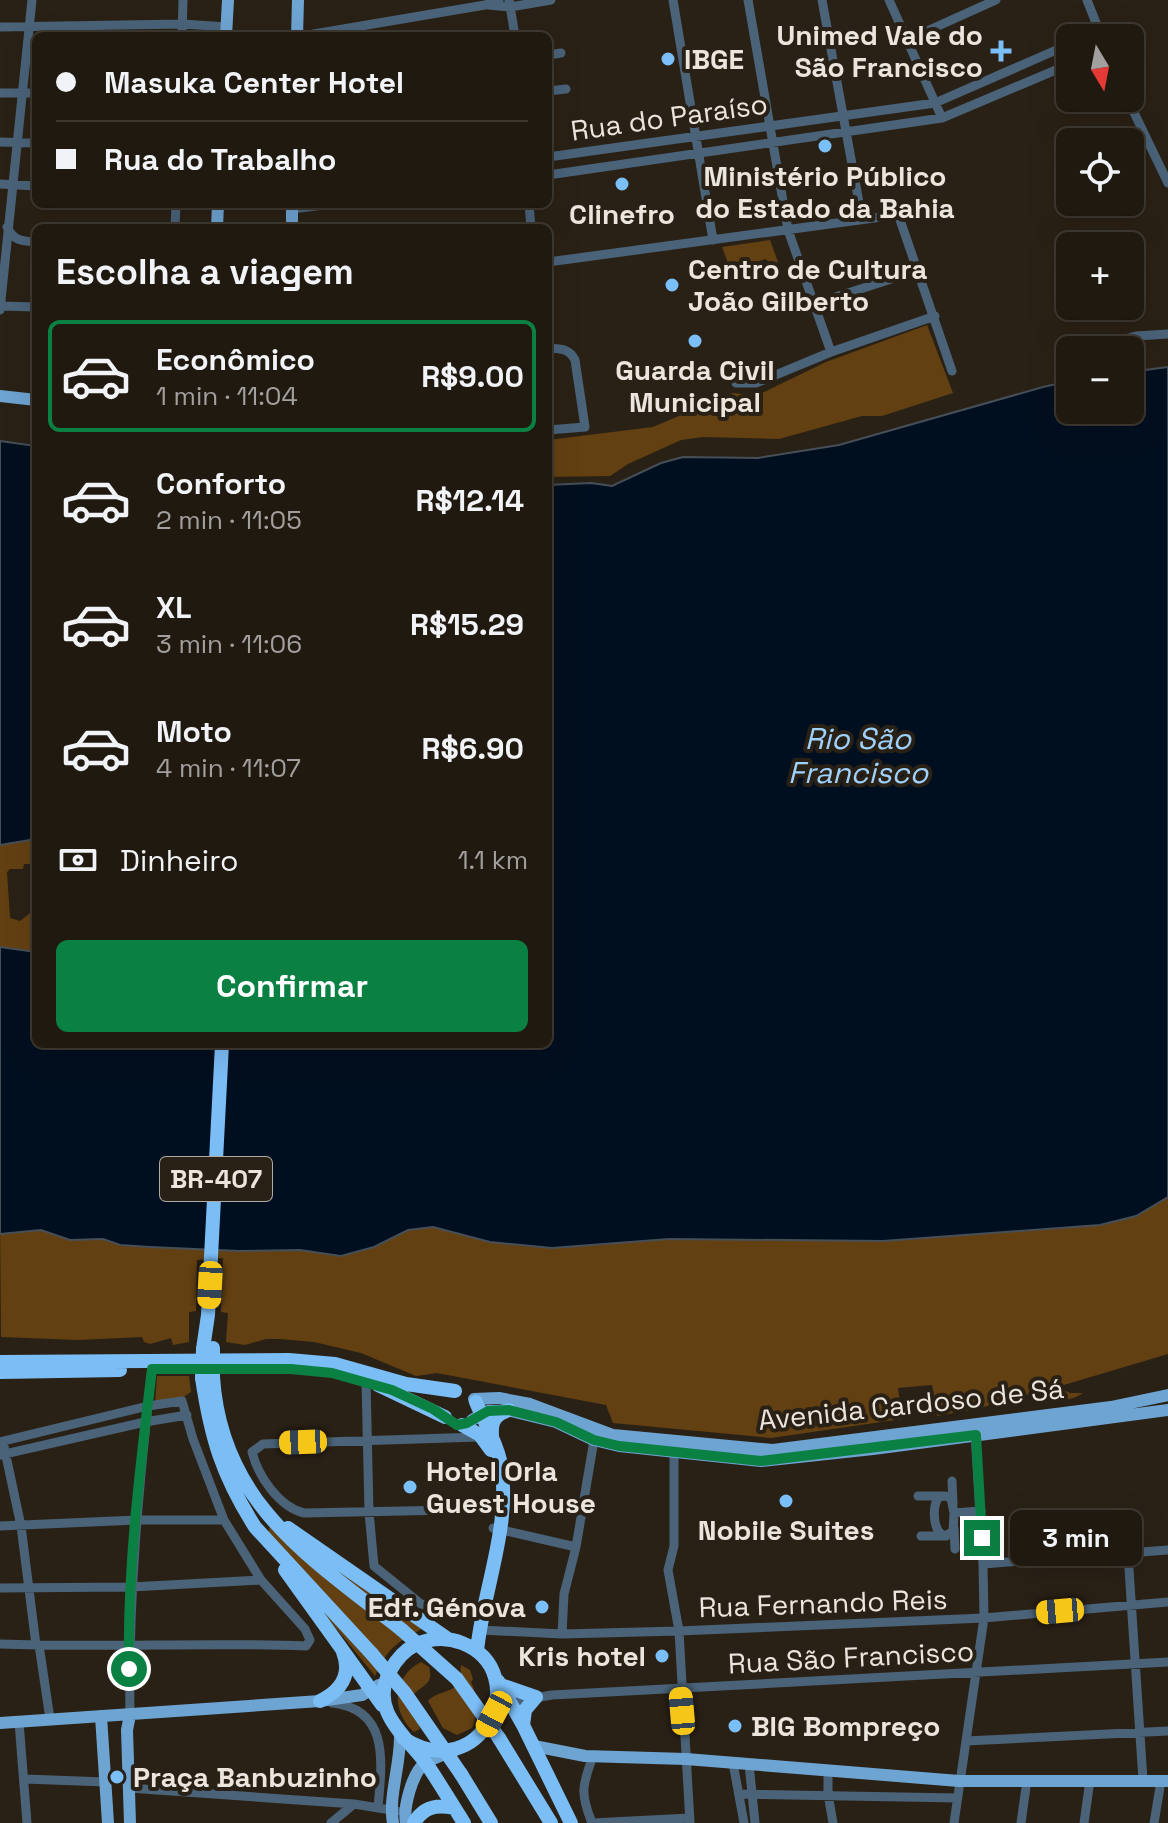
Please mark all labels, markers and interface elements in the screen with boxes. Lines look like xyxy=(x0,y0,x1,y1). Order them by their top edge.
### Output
place label: Unimed Vale do São Francisco xyxy=(776,17,983,85)
north arrow xyxy=(1056,24,1144,112)
map controls xyxy=(1056,24,1144,424)
marker: Unimed Vale do São Francisco xyxy=(990,40,1012,62)
place label: IBGE xyxy=(684,41,744,77)
marker: IBGE xyxy=(659,50,677,68)
text: Masuka Center Hotel xyxy=(104,63,404,102)
street label: Rua do Paraíso xyxy=(568,85,770,149)
button: locate xyxy=(1056,128,1144,216)
marker: Ministério Público do Estado da Bahia xyxy=(816,137,834,155)
text: Rua do Trabalho xyxy=(104,140,336,179)
place label: Ministério Público do Estado da Bahia xyxy=(695,158,955,226)
marker: Clinefro xyxy=(613,175,631,193)
place label: Clinefro xyxy=(569,196,675,232)
button: + xyxy=(1056,232,1144,320)
text: Escolha a viagem xyxy=(56,249,354,295)
place label: Centro de Cultura João Gilberto xyxy=(688,251,927,319)
marker: Centro de Cultura João Gilberto xyxy=(663,276,681,294)
marker: Guarda Civil Municipal xyxy=(686,332,704,350)
button: − xyxy=(1056,336,1144,424)
icon: car xyxy=(60,340,132,412)
text: Econômico xyxy=(156,340,315,379)
place label: Guarda Civil Municipal xyxy=(615,352,775,420)
text: R$9.00 xyxy=(421,357,524,396)
text: 1 min · 11:04 xyxy=(156,379,298,413)
icon: car xyxy=(60,464,132,536)
text: Conforto xyxy=(156,464,286,503)
text: R$12.14 xyxy=(415,481,524,520)
text: 2 min · 11:05 xyxy=(156,503,302,537)
icon: car xyxy=(60,588,132,660)
text: XL xyxy=(156,588,192,627)
text: R$15.29 xyxy=(410,605,524,644)
text: 3 min · 11:06 xyxy=(156,627,302,661)
icon: car xyxy=(60,712,132,784)
text: Moto xyxy=(156,712,232,751)
water label: Rio São Francisco xyxy=(788,719,930,792)
text: R$6.90 xyxy=(422,729,524,768)
text: 4 min · 11:07 xyxy=(156,751,301,785)
icon: cash xyxy=(56,838,100,882)
text: Dinheiro xyxy=(120,841,238,880)
text: 1.1 km xyxy=(458,843,528,877)
button: Confirmar xyxy=(56,940,528,1032)
road number: BR-407 xyxy=(160,1157,272,1201)
car xyxy=(197,1260,223,1310)
street label: Avenida Cardoso de Sá xyxy=(756,1370,1066,1438)
car xyxy=(279,1429,327,1455)
place label: Hotel Orla Guest House xyxy=(426,1453,596,1521)
marker: Hotel Orla Guest House xyxy=(401,1478,419,1496)
marker: Nobile Suites xyxy=(777,1492,795,1510)
callout: 3 min xyxy=(1010,1510,1142,1566)
place label: Nobile Suites xyxy=(698,1512,874,1548)
route end xyxy=(964,1520,1000,1556)
text: 3 min xyxy=(1042,1521,1110,1555)
street label: Rua Fernando Reis xyxy=(698,1581,948,1625)
place label: Edf. Génova xyxy=(368,1589,526,1625)
car xyxy=(1035,1597,1085,1625)
marker: Edf. Génova xyxy=(533,1598,551,1616)
street label: Rua São Francisco xyxy=(727,1633,975,1681)
place label: Kris hotel xyxy=(518,1638,646,1674)
marker: Kris hotel xyxy=(653,1647,671,1665)
route start xyxy=(111,1651,147,1687)
car xyxy=(668,1686,696,1736)
car xyxy=(472,1687,516,1741)
place label: BIG Bompreço xyxy=(751,1708,940,1744)
marker: BIG Bompreço xyxy=(726,1717,744,1735)
place label: Praça Banbuzinho xyxy=(133,1759,377,1795)
marker: Praça Banbuzinho xyxy=(108,1768,126,1786)

